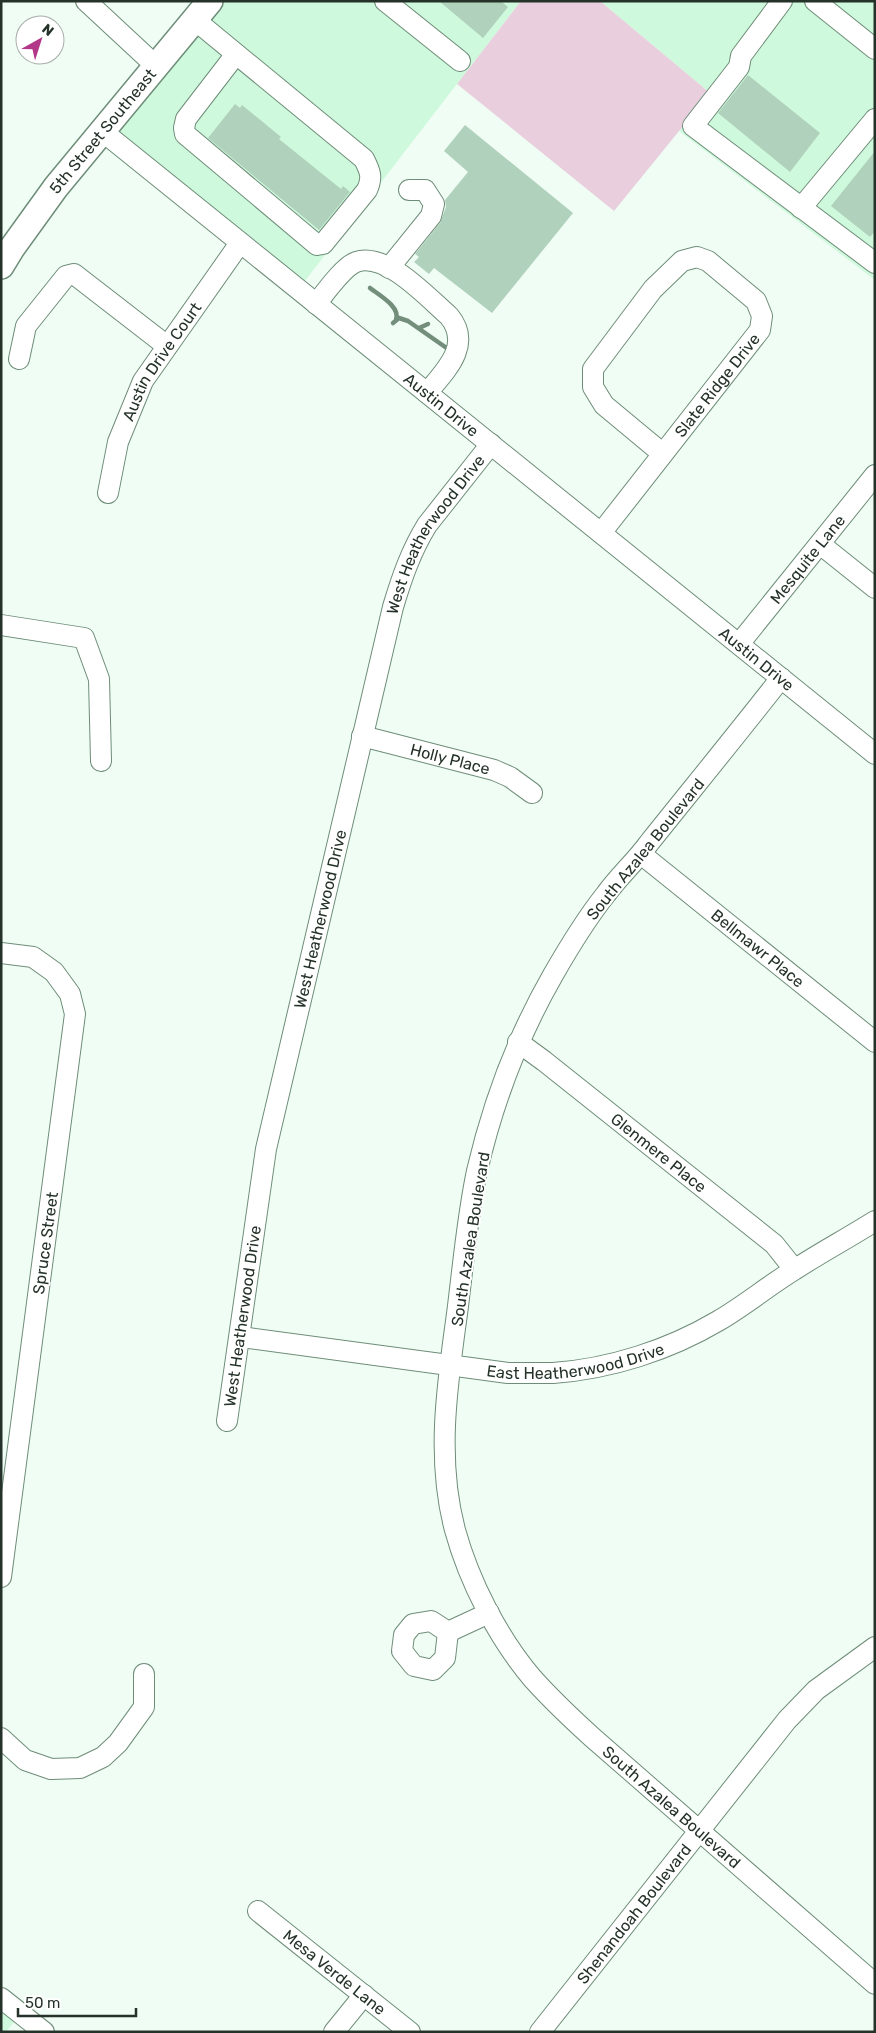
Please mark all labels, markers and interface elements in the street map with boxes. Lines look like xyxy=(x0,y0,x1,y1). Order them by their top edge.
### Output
north arrow xyxy=(15,15,65,65)
text: N xyxy=(39,21,57,40)
street label: 5th Street Southeast xyxy=(45,65,160,197)
street label: Austin Drive Court xyxy=(119,299,205,424)
street label: Slate Ridge Drive xyxy=(671,330,764,441)
street label: Austin Drive xyxy=(400,369,482,441)
street label: West Heatherwood Drive xyxy=(383,451,489,616)
street label: Mesquite Lane xyxy=(766,511,849,608)
street label: Austin Drive xyxy=(715,623,798,695)
street label: Holly Place xyxy=(408,740,492,779)
street label: South Azalea Boulevard xyxy=(582,775,708,924)
street label: West Heatherwood Drive xyxy=(290,828,351,1010)
street label: Bellmawr Place xyxy=(707,905,808,991)
street label: Glenmere Place xyxy=(607,1109,710,1196)
street label: South Azalea Boulevard xyxy=(447,1150,494,1328)
street label: Spruce Street xyxy=(29,1191,62,1295)
street label: West Heatherwood Drive xyxy=(220,1224,265,1408)
street label: East Heatherwood Drive xyxy=(485,1339,667,1383)
street label: South Azalea Boulevard xyxy=(599,1742,744,1872)
street label: Shenandoah Boulevard xyxy=(573,1840,695,1988)
street label: Mesa Verde Lane xyxy=(279,1926,389,2019)
scale bar xyxy=(18,1986,135,2018)
text: 50 m xyxy=(25,1994,60,2012)

